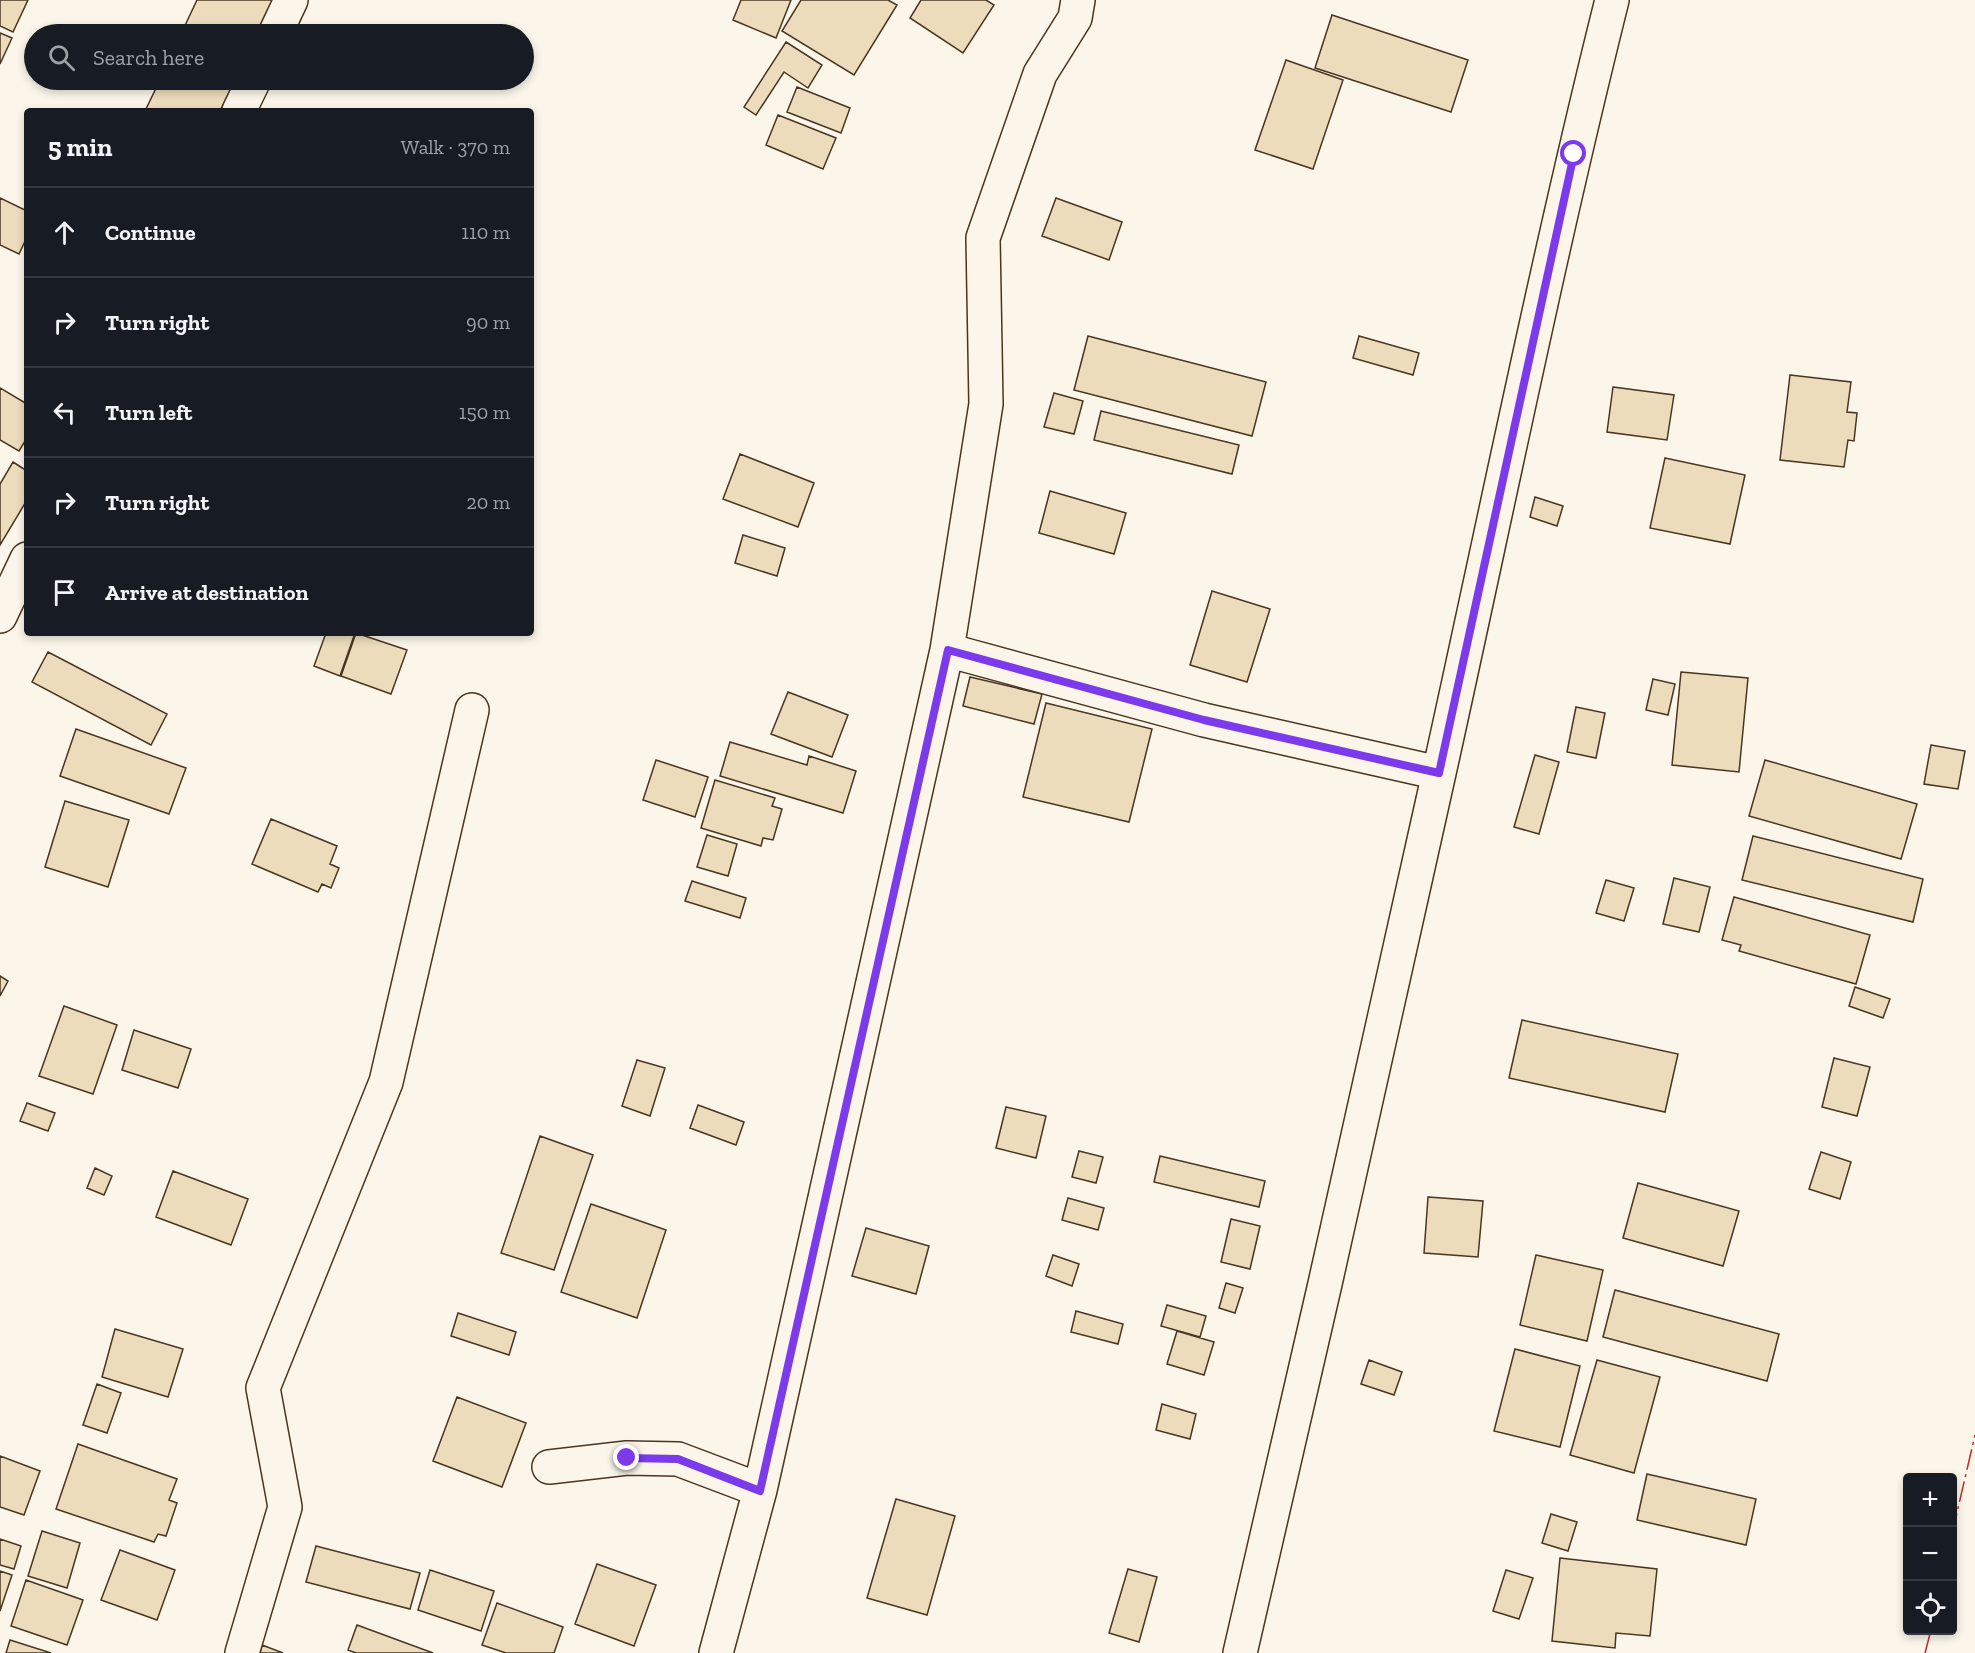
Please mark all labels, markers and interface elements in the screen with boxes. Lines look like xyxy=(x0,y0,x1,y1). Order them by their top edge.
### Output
search box xyxy=(24,24,534,90)
icon: search xyxy=(45,41,78,74)
text: Search here xyxy=(93,44,204,71)
text: 5 min xyxy=(48,131,112,163)
text: Walk · 370 m xyxy=(401,135,510,159)
route start xyxy=(1560,140,1586,166)
icon: ahead xyxy=(48,216,81,249)
text: Continue xyxy=(105,219,196,246)
text: 110 m xyxy=(461,220,510,244)
icon: right xyxy=(48,306,81,339)
text: Turn right xyxy=(105,309,209,336)
text: 90 m xyxy=(466,310,510,334)
icon: left xyxy=(48,396,81,429)
text: Turn left xyxy=(105,399,192,426)
text: 150 m xyxy=(459,400,510,424)
icon: right xyxy=(48,486,81,519)
text: Turn right xyxy=(105,489,209,516)
text: 20 m xyxy=(466,490,510,514)
icon: arrive xyxy=(48,576,81,609)
text: Arrive at destination xyxy=(105,579,308,606)
route end xyxy=(613,1444,639,1470)
map controls xyxy=(1903,1473,1957,1635)
button: + xyxy=(1903,1473,1957,1527)
button: − xyxy=(1903,1527,1957,1581)
button: locate xyxy=(1903,1581,1957,1635)

